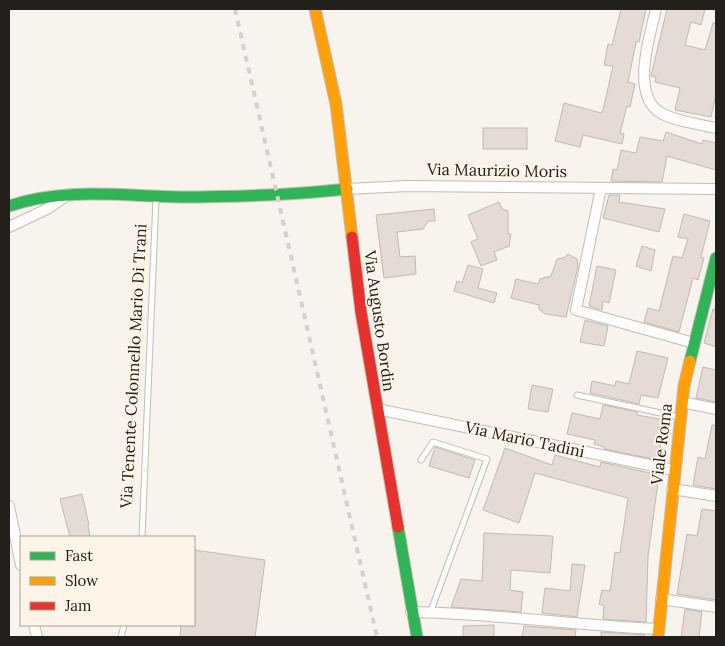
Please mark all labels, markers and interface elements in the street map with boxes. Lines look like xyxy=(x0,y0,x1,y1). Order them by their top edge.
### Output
street label: Via Maurizio Moris xyxy=(426,159,567,181)
street label: Via Tenente Colonnello Mario Di Trani xyxy=(116,223,150,510)
street label: Via Augusto Bordin xyxy=(360,248,400,393)
street label: Viale Roma xyxy=(646,402,676,487)
street label: Via Mario Tadini xyxy=(463,416,587,461)
legend xyxy=(20,536,195,626)
text: Fast xyxy=(65,546,93,565)
text: Slow xyxy=(65,571,98,590)
text: Jam xyxy=(64,596,92,615)

